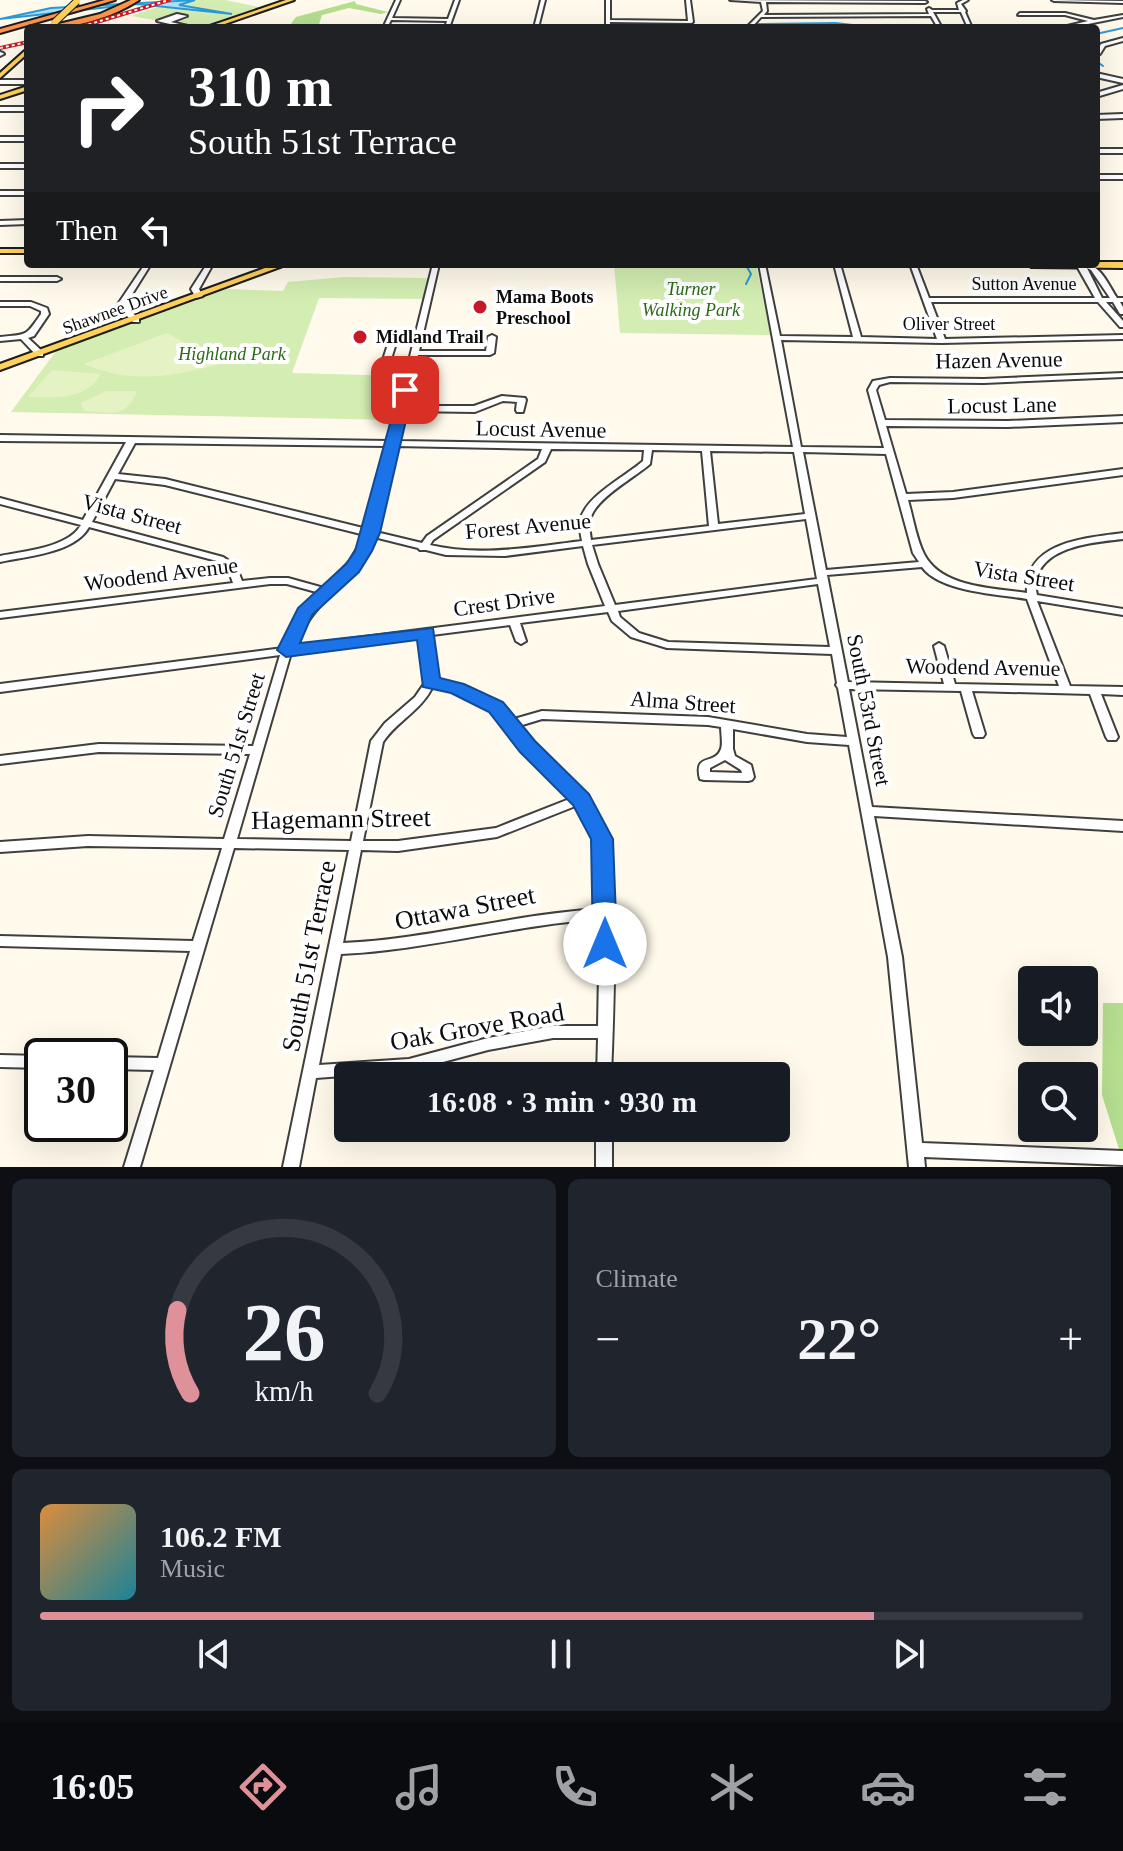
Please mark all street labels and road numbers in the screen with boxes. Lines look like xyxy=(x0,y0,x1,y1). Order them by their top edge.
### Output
street label: Sutton Avenue xyxy=(971,274,1077,294)
street label: Shawnee Drive xyxy=(60,282,170,338)
street label: Oliver Street xyxy=(903,314,995,334)
street label: Hazen Avenue xyxy=(935,346,1063,374)
street label: Locust Lane xyxy=(947,392,1057,418)
street label: Locust Avenue xyxy=(475,415,607,443)
street label: Vista Street xyxy=(80,489,184,539)
street label: Forest Avenue xyxy=(464,508,592,544)
street label: Woodend Avenue xyxy=(83,552,239,596)
street label: Vista Street xyxy=(972,556,1076,596)
street label: Crest Drive xyxy=(452,583,556,621)
street label: South 53rd Street xyxy=(842,632,896,788)
street label: Woodend Avenue xyxy=(905,653,1061,681)
street label: South 51st Street xyxy=(202,669,270,821)
street label: Alma Street xyxy=(629,686,737,718)
street label: Hagemann Street xyxy=(251,803,432,835)
street label: South 51st Terrace xyxy=(276,858,342,1054)
street label: Ottawa Street xyxy=(392,880,538,936)
street label: Oak Grove Road xyxy=(388,997,566,1057)

